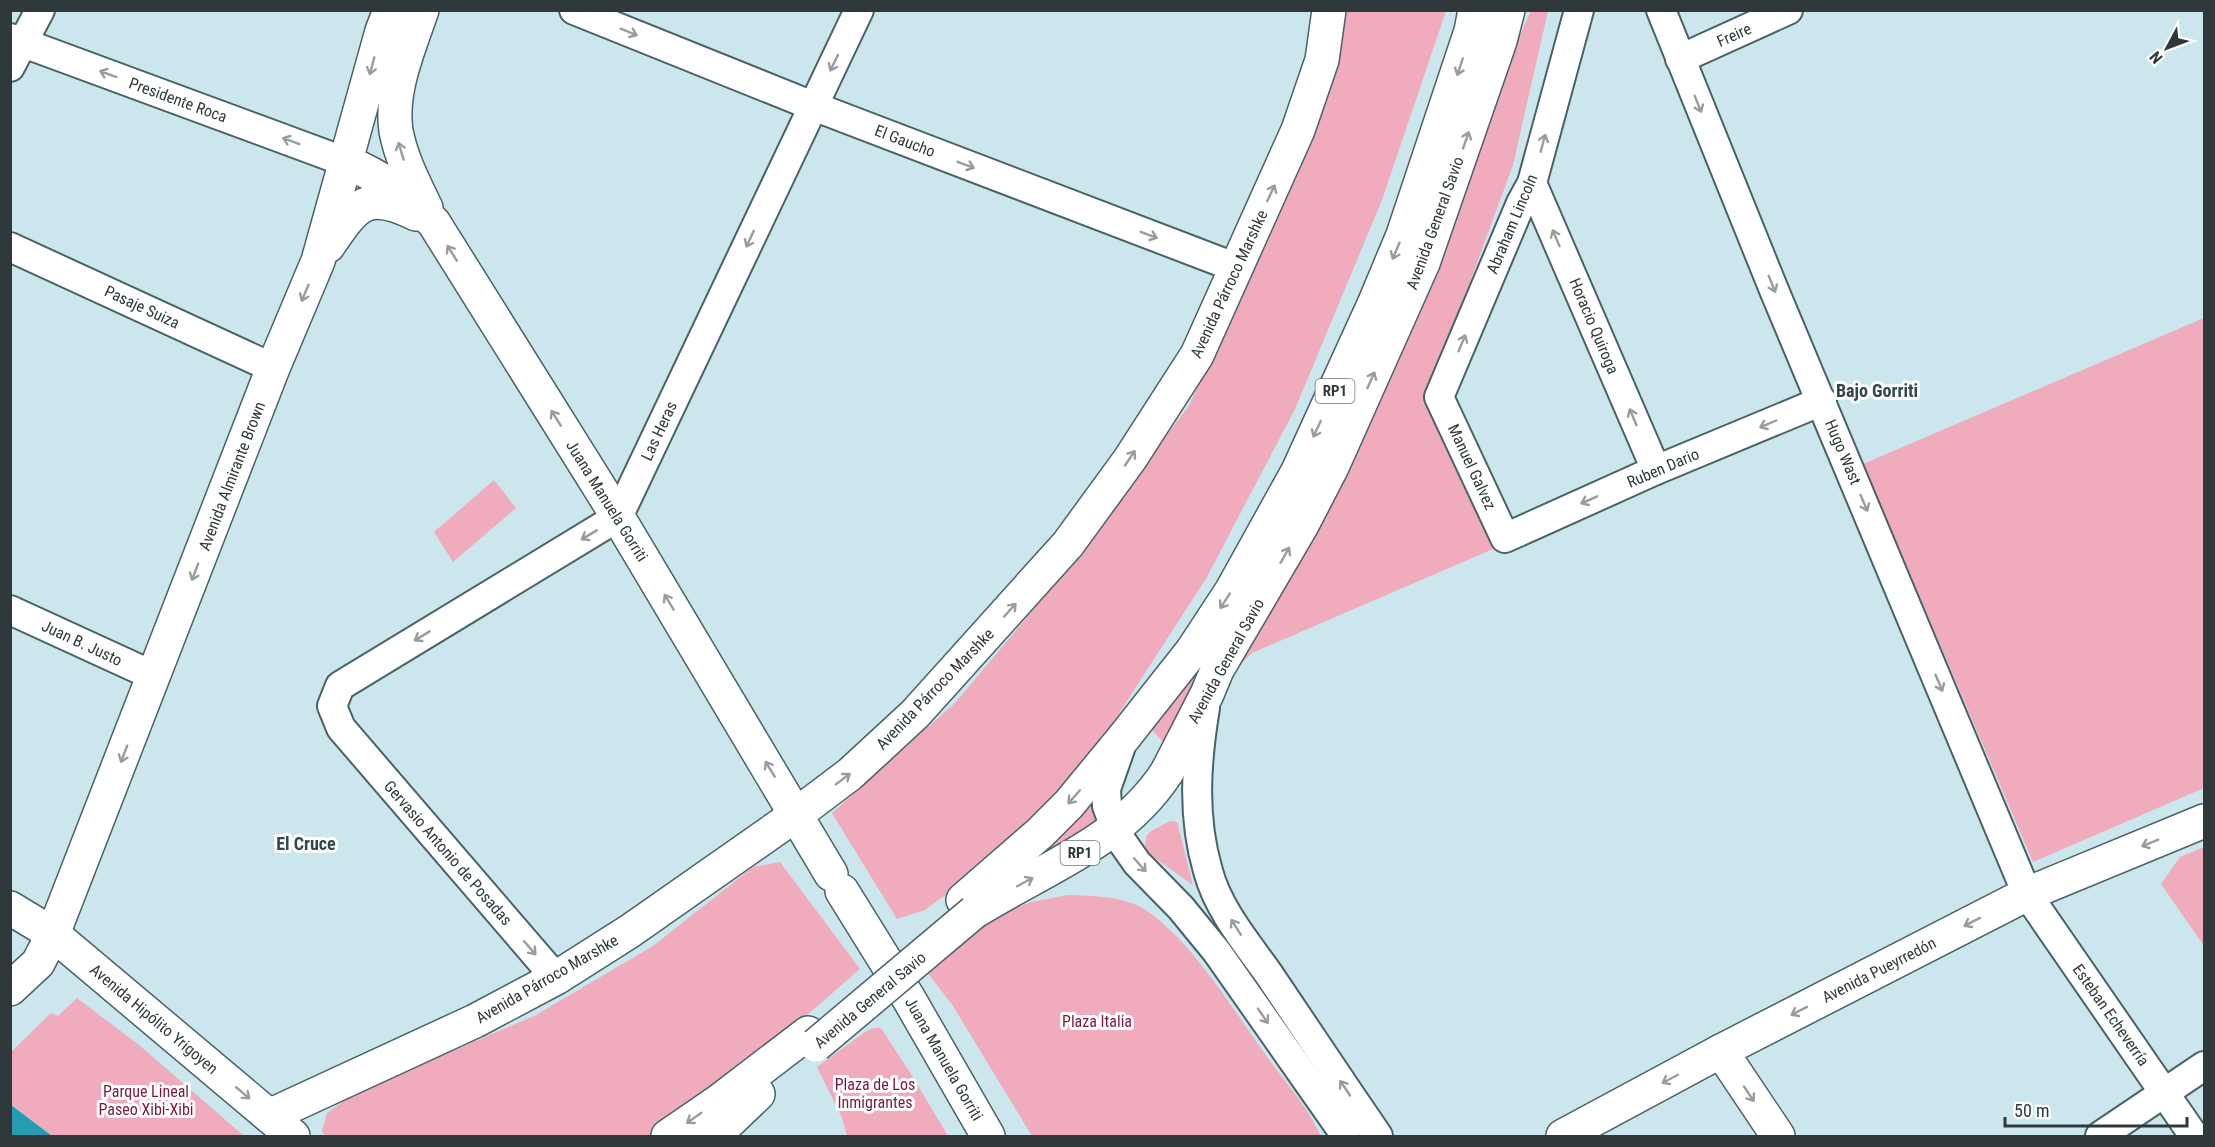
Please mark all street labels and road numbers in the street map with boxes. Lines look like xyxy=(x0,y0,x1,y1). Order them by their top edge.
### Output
street label: Freire xyxy=(1714,19,1754,51)
street label: Presidente Roca xyxy=(126,74,230,126)
street label: El Gaucho xyxy=(872,121,938,161)
street label: Avenida General Savio xyxy=(1402,154,1468,292)
street label: Abraham Lincoln xyxy=(1482,171,1542,277)
street label: Avenida Párroco Marshke xyxy=(1186,207,1272,361)
street label: Horacio Quiroga xyxy=(1565,275,1623,377)
street label: Pasaje Suiza xyxy=(101,281,183,333)
road number: RP1 xyxy=(1316,379,1354,403)
street label: Las Heras xyxy=(637,398,681,464)
street label: Avenida Almirante Brown xyxy=(195,399,269,553)
street label: Hugo Wast xyxy=(1821,417,1865,488)
street label: Manuel Galvez xyxy=(1444,421,1500,513)
street label: Juana Manuela Gorriti xyxy=(562,437,652,565)
street label: Ruben Dario xyxy=(1624,444,1702,492)
street label: Avenida General Savio xyxy=(1184,595,1268,727)
street label: Juan B. Justo xyxy=(39,616,125,670)
street label: Avenida Párroco Marshke xyxy=(872,624,998,754)
street label: Gervasio Antonio de Posadas xyxy=(380,777,516,929)
road number: RP1 xyxy=(1060,841,1100,865)
street label: Avenida Párroco Marshke xyxy=(472,930,622,1028)
street label: Avenida Pueyrredón xyxy=(1819,933,1939,1007)
street label: Avenida General Savio xyxy=(810,948,930,1052)
street label: Avenida Hipólito Yrigoyen xyxy=(86,960,222,1078)
street label: Esteban Echeverría xyxy=(2069,960,2153,1070)
street label: Juana Manuela Gorriti xyxy=(901,994,987,1124)

